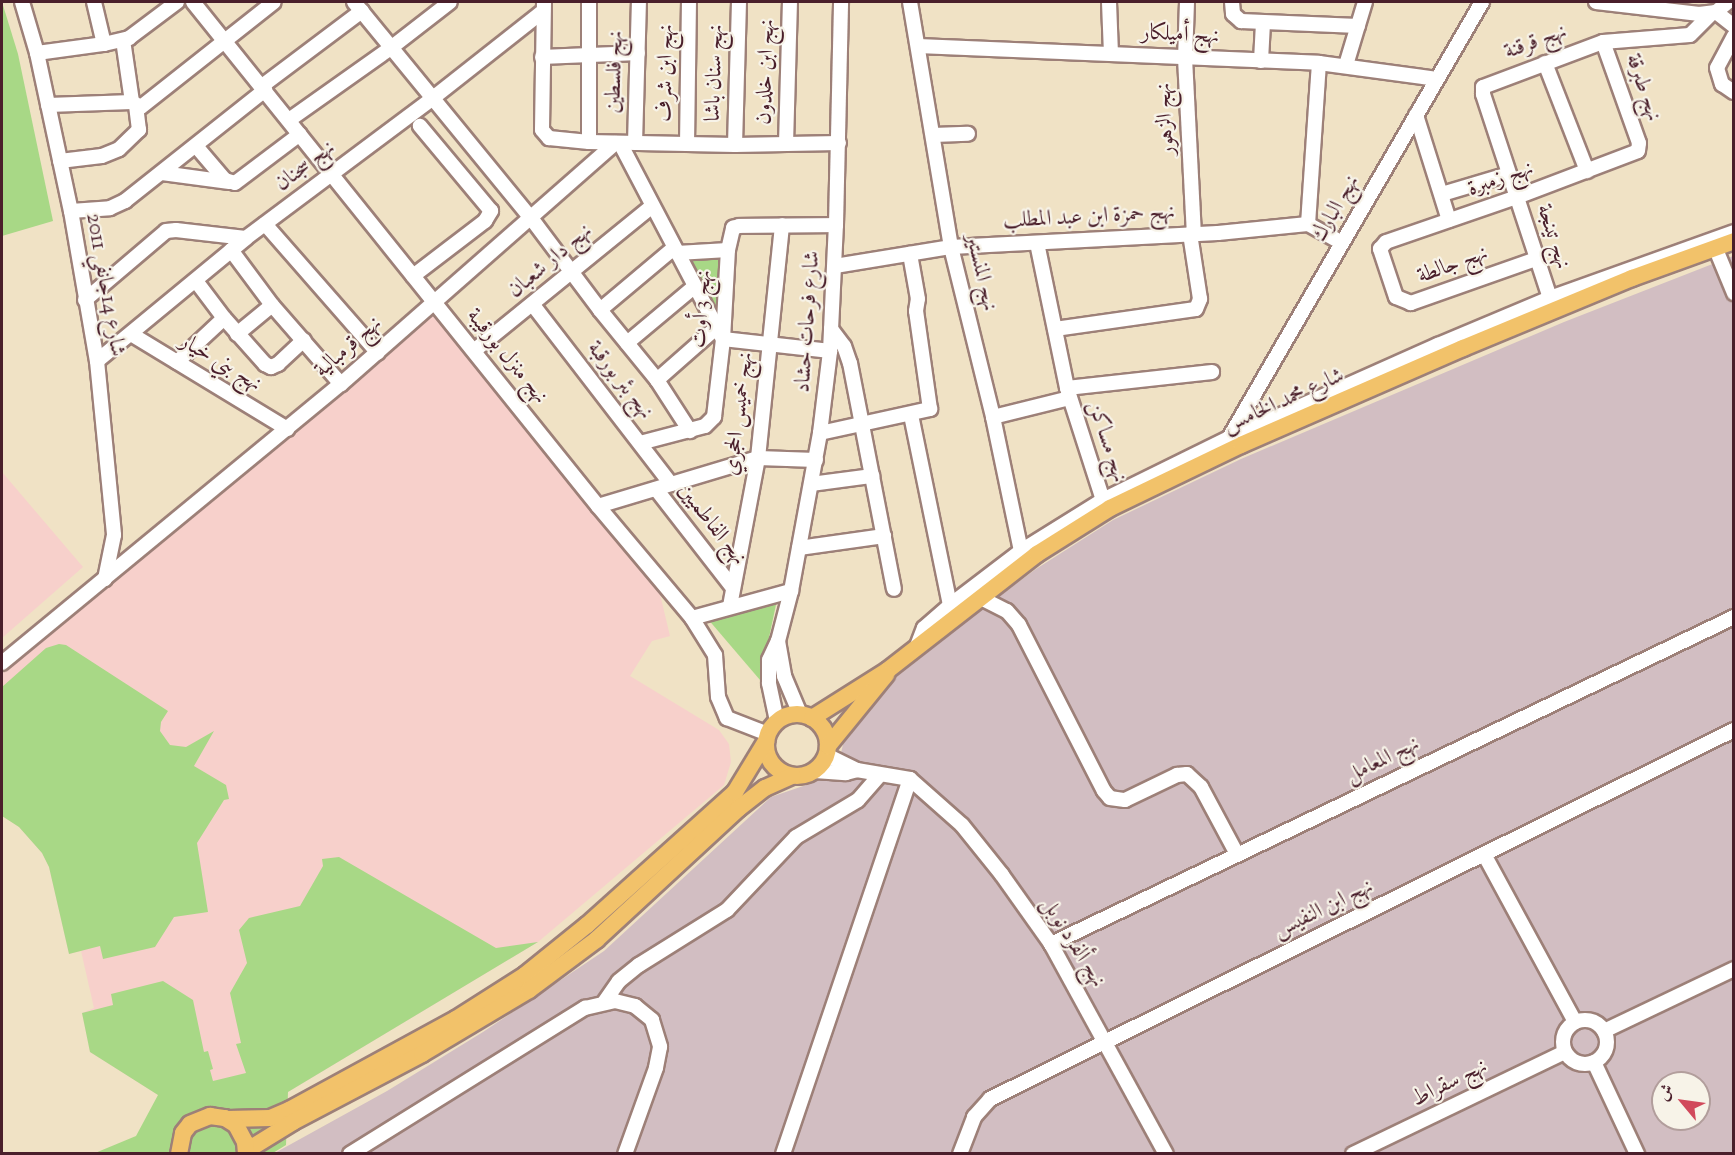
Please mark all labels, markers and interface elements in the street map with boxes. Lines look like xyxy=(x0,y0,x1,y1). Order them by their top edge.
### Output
street label: نهج ابن خلدون xyxy=(752,19,782,125)
street label: نهج قرقنة xyxy=(1501,20,1571,66)
street label: نهج أميلكار xyxy=(1140,21,1220,51)
street label: نهج ابن شرف xyxy=(653,24,681,122)
street label: نهج سنان باشا xyxy=(701,24,731,122)
street label: نهج فلسطين xyxy=(601,30,631,114)
street label: نهج طبرقة xyxy=(1618,51,1666,125)
street label: نهج الزهور xyxy=(1152,82,1182,156)
street label: نهج سجنان xyxy=(271,136,341,198)
street label: نهج زمبرة xyxy=(1465,156,1537,204)
street label: نهج البارك xyxy=(1307,171,1367,247)
street label: نهج حمزة ابن عبد المطلب xyxy=(1002,200,1176,236)
street label: نهج تينجة xyxy=(1529,201,1575,273)
street label: شارع 14جانفي 2011 xyxy=(78,211,130,359)
street label: نهج دار شعبان xyxy=(503,219,599,305)
street label: نهج المنستير xyxy=(958,232,1002,314)
street label: نهج جالطة xyxy=(1414,241,1492,291)
street label: شارع فرحات حشاد xyxy=(791,250,827,394)
street label: نهج 3 أوت xyxy=(687,269,719,349)
street label: نهج منزل بورقيبة xyxy=(460,304,552,410)
street label: نهج قرمبالية xyxy=(310,311,388,385)
street label: نهج بني خيار xyxy=(174,329,266,399)
street label: نهج بئر بورقبة xyxy=(580,337,658,425)
street label: نهج خميس الحجري xyxy=(719,351,761,477)
street label: شارع محمد الخامس xyxy=(1219,364,1349,440)
street label: نهج مساكن xyxy=(1080,398,1132,486)
street label: نهج الفاطميين xyxy=(671,479,751,571)
street label: نهج المعامل xyxy=(1342,732,1424,790)
street label: نهج ابن النفيس xyxy=(1270,875,1378,945)
street label: نهج ألفرد نوبل xyxy=(1034,893,1110,993)
street label: نهج سقراط xyxy=(1408,1054,1492,1114)
north arrow xyxy=(1651,1071,1711,1131)
text: ش xyxy=(1653,1080,1680,1106)

